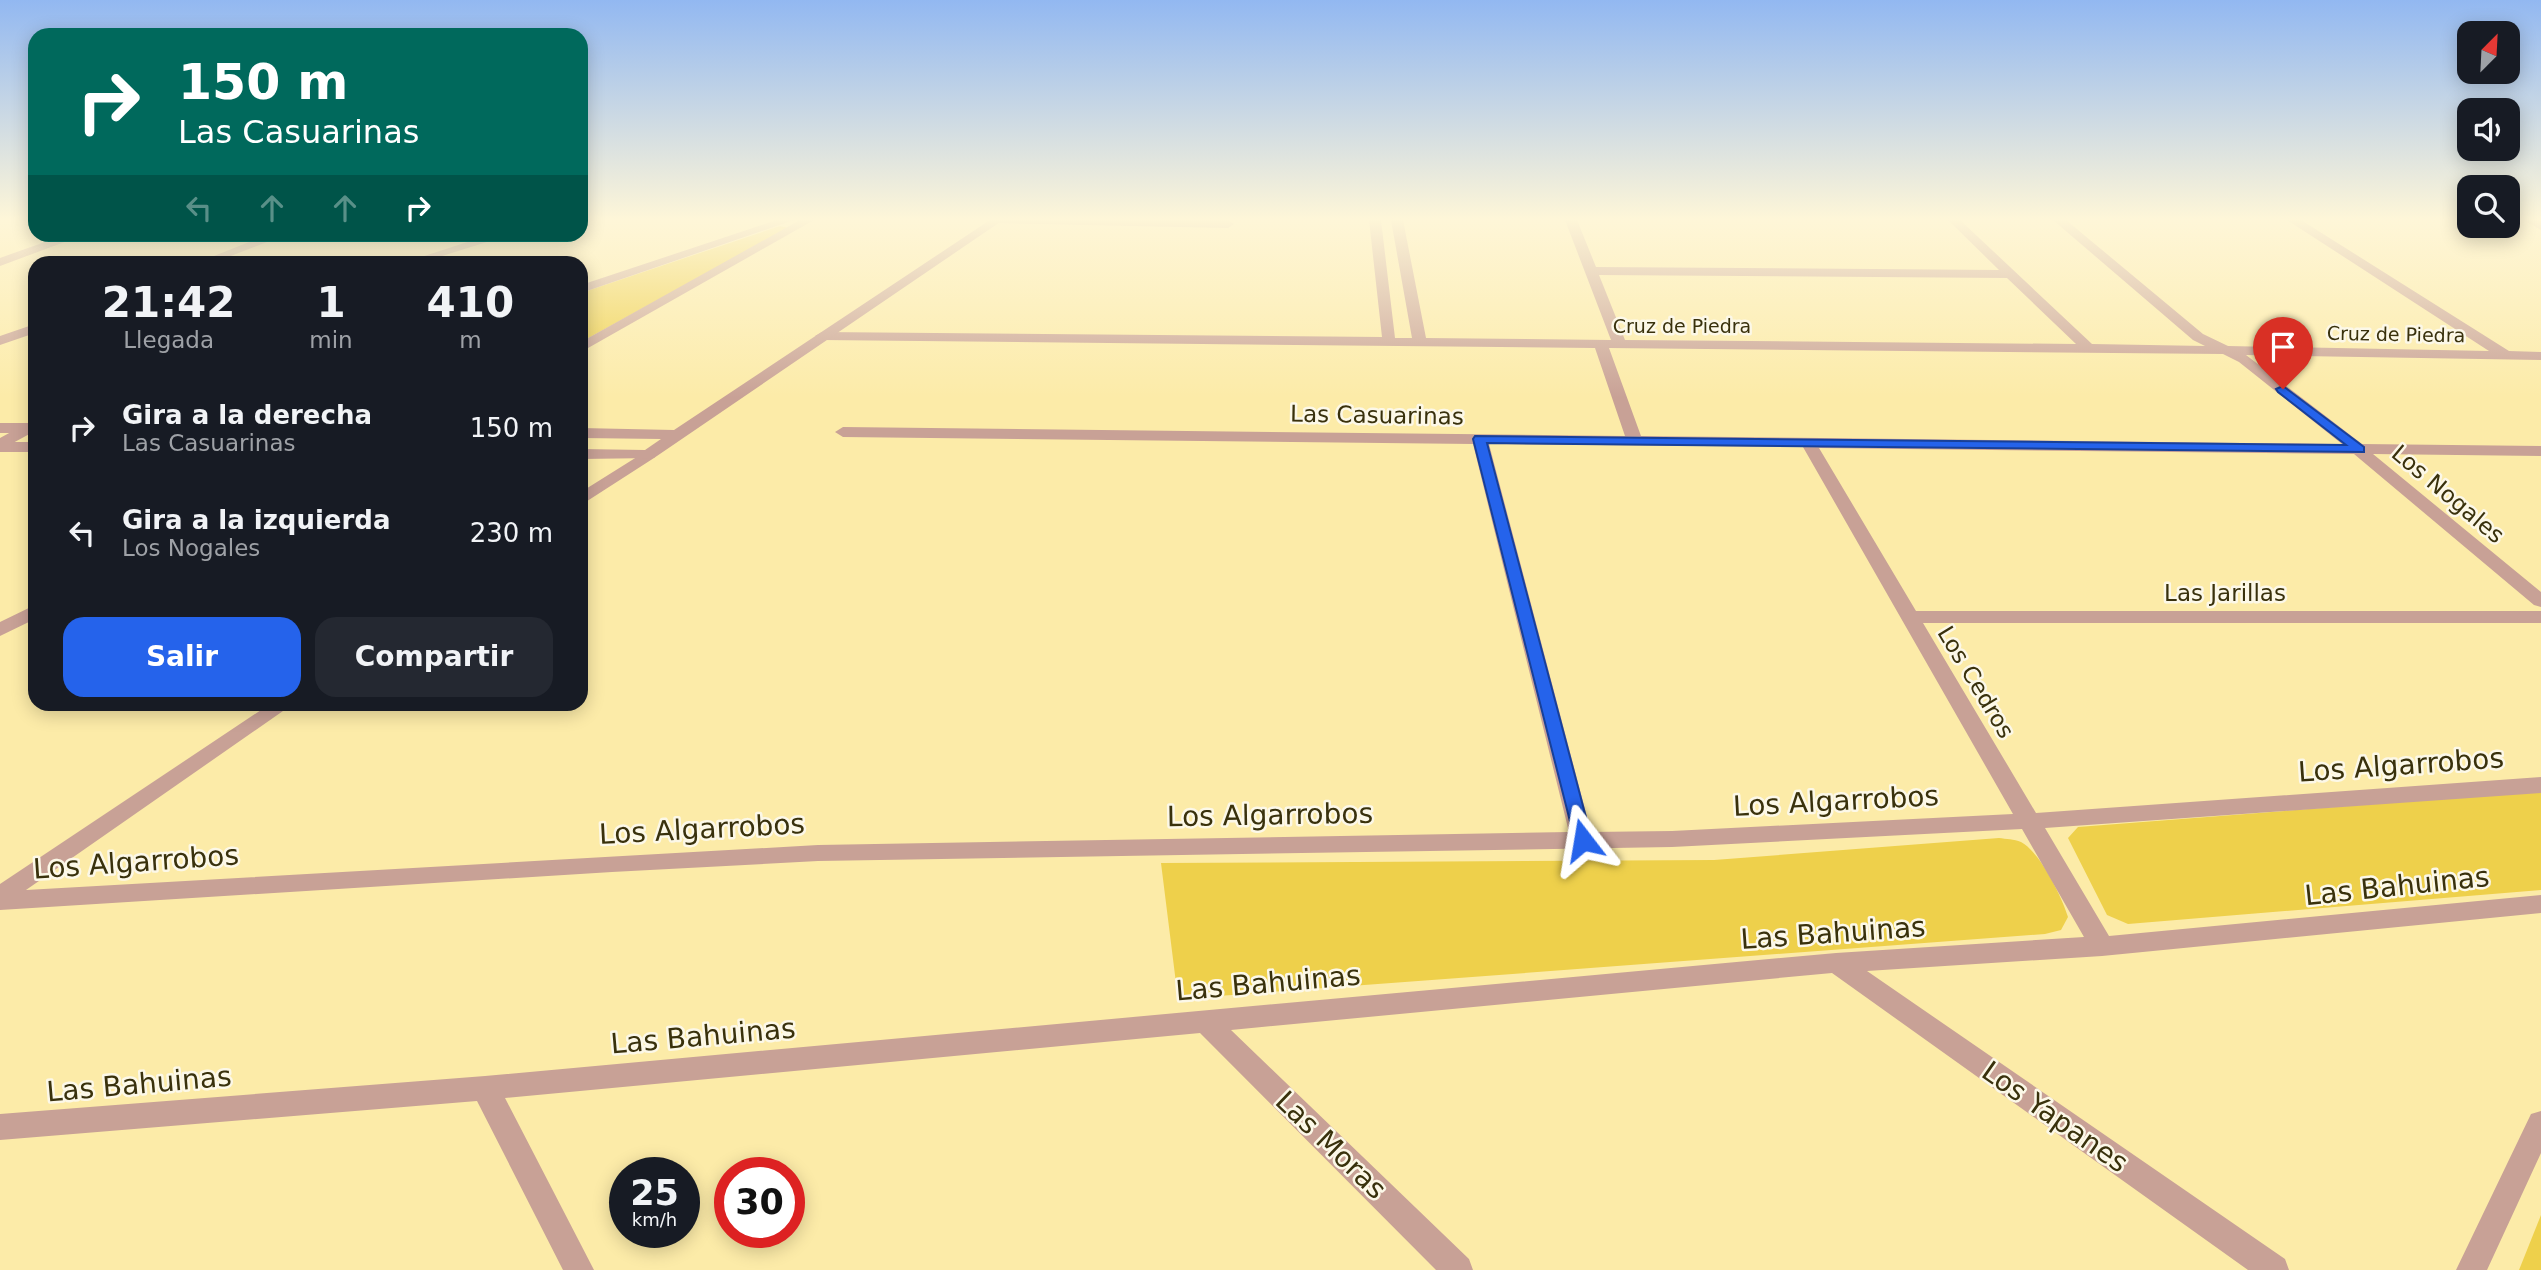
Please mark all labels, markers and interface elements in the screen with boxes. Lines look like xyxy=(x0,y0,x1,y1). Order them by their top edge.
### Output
north arrow xyxy=(2457,21,2520,84)
map controls xyxy=(2457,21,2520,238)
text: 150 m xyxy=(178,54,348,111)
icon: right xyxy=(63,56,154,147)
button: sound xyxy=(2457,98,2520,161)
text: Las Casuarinas xyxy=(178,113,419,151)
button: search xyxy=(2457,175,2520,238)
icon: left xyxy=(180,189,218,227)
icon: ahead xyxy=(253,189,291,227)
icon: ahead xyxy=(326,189,364,227)
icon: right xyxy=(399,189,437,227)
text: 21:42 xyxy=(102,278,236,327)
text: 1 xyxy=(316,278,346,327)
text: 410 xyxy=(427,278,514,327)
street label: Cruz de Piedra xyxy=(1613,315,1751,337)
pin xyxy=(2253,317,2313,389)
street label: Cruz de Piedra xyxy=(2327,322,2465,346)
text: Llegada xyxy=(123,327,214,353)
text: min xyxy=(309,327,353,353)
text: m xyxy=(459,327,482,353)
icon: arrive xyxy=(2264,328,2302,366)
text: Gira a la derecha xyxy=(122,400,372,430)
street label: Las Casuarinas xyxy=(1290,400,1464,430)
icon: right xyxy=(63,409,101,447)
text: 150 m xyxy=(470,413,553,443)
text: Las Casuarinas xyxy=(122,430,296,456)
street label: Los Nogales xyxy=(2387,440,2509,548)
text: Gira a la izquierda xyxy=(122,505,390,535)
icon: left xyxy=(63,514,101,552)
text: 230 m xyxy=(470,518,553,548)
text: Los Nogales xyxy=(122,535,260,561)
street label: Las Jarillas xyxy=(2164,580,2286,606)
button: Salir xyxy=(63,617,301,697)
button: Compartir xyxy=(315,617,553,697)
street label: Los Cedros xyxy=(1933,621,2019,743)
street label: Los Algarrobos xyxy=(2297,741,2505,789)
street label: Los Algarrobos xyxy=(1732,779,1940,823)
street label: Los Algarrobos xyxy=(1167,797,1373,833)
position arrow xyxy=(1546,803,1620,877)
street label: Los Algarrobos xyxy=(598,807,806,851)
street label: Los Algarrobos xyxy=(32,838,240,886)
street label: Las Bahuinas xyxy=(2303,860,2491,912)
street label: Las Bahuinas xyxy=(1739,910,1927,956)
street label: Las Bahuinas xyxy=(1174,958,1362,1008)
street label: Las Bahuinas xyxy=(609,1011,797,1061)
street label: Los Yapanes xyxy=(1976,1055,2134,1179)
street label: Las Bahuinas xyxy=(45,1059,233,1109)
street label: Las Moras xyxy=(1269,1084,1393,1206)
speed limit sign: 30 xyxy=(714,1157,805,1248)
text: 25 xyxy=(630,1173,679,1213)
text: km/h xyxy=(632,1209,677,1230)

